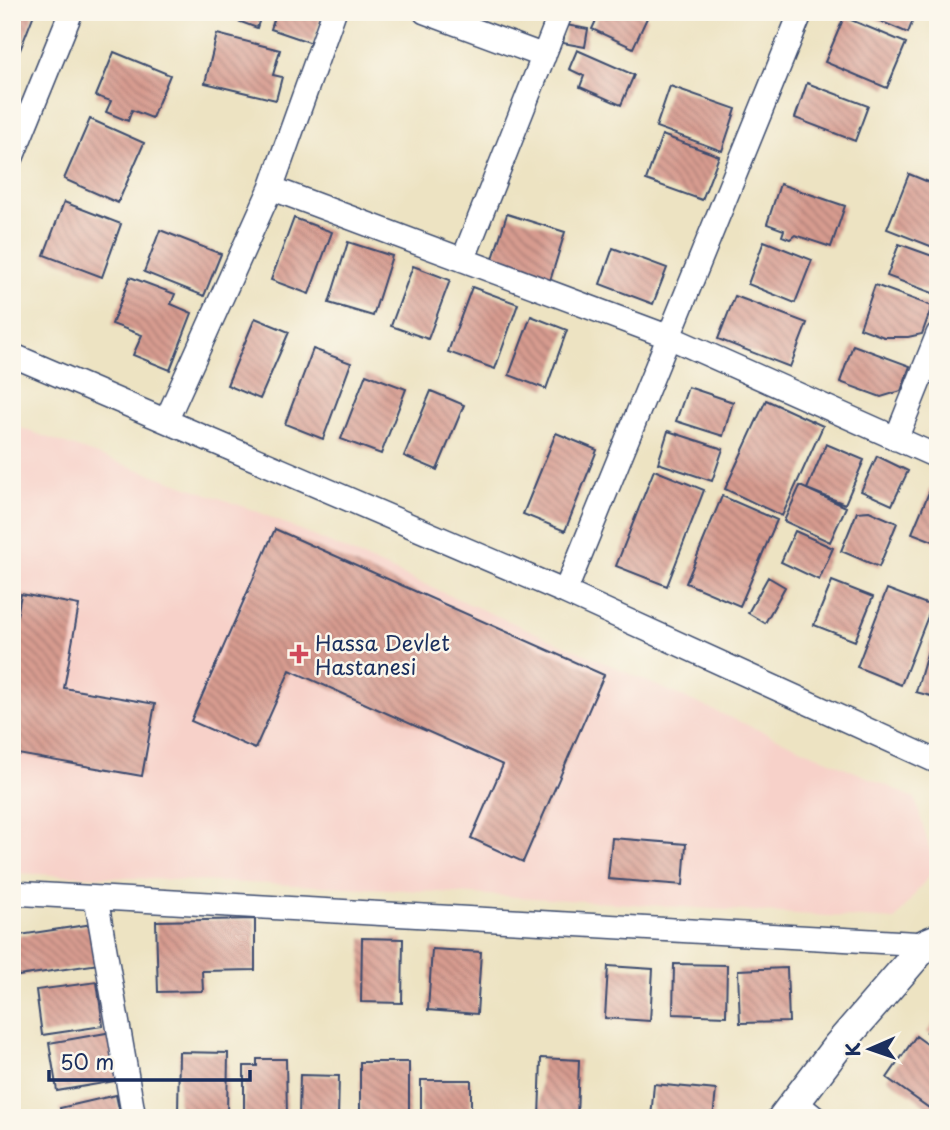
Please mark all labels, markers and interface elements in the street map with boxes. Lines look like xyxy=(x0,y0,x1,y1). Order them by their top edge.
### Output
place label: Hassa Devlet Hastanesi xyxy=(315,626,450,682)
marker: Hassa Devlet Hastanesi xyxy=(289,644,309,664)
north arrow xyxy=(834,1014,904,1084)
scale bar xyxy=(49,1039,250,1083)
text: K xyxy=(838,1042,866,1057)
text: 50 m xyxy=(60,1045,114,1077)

